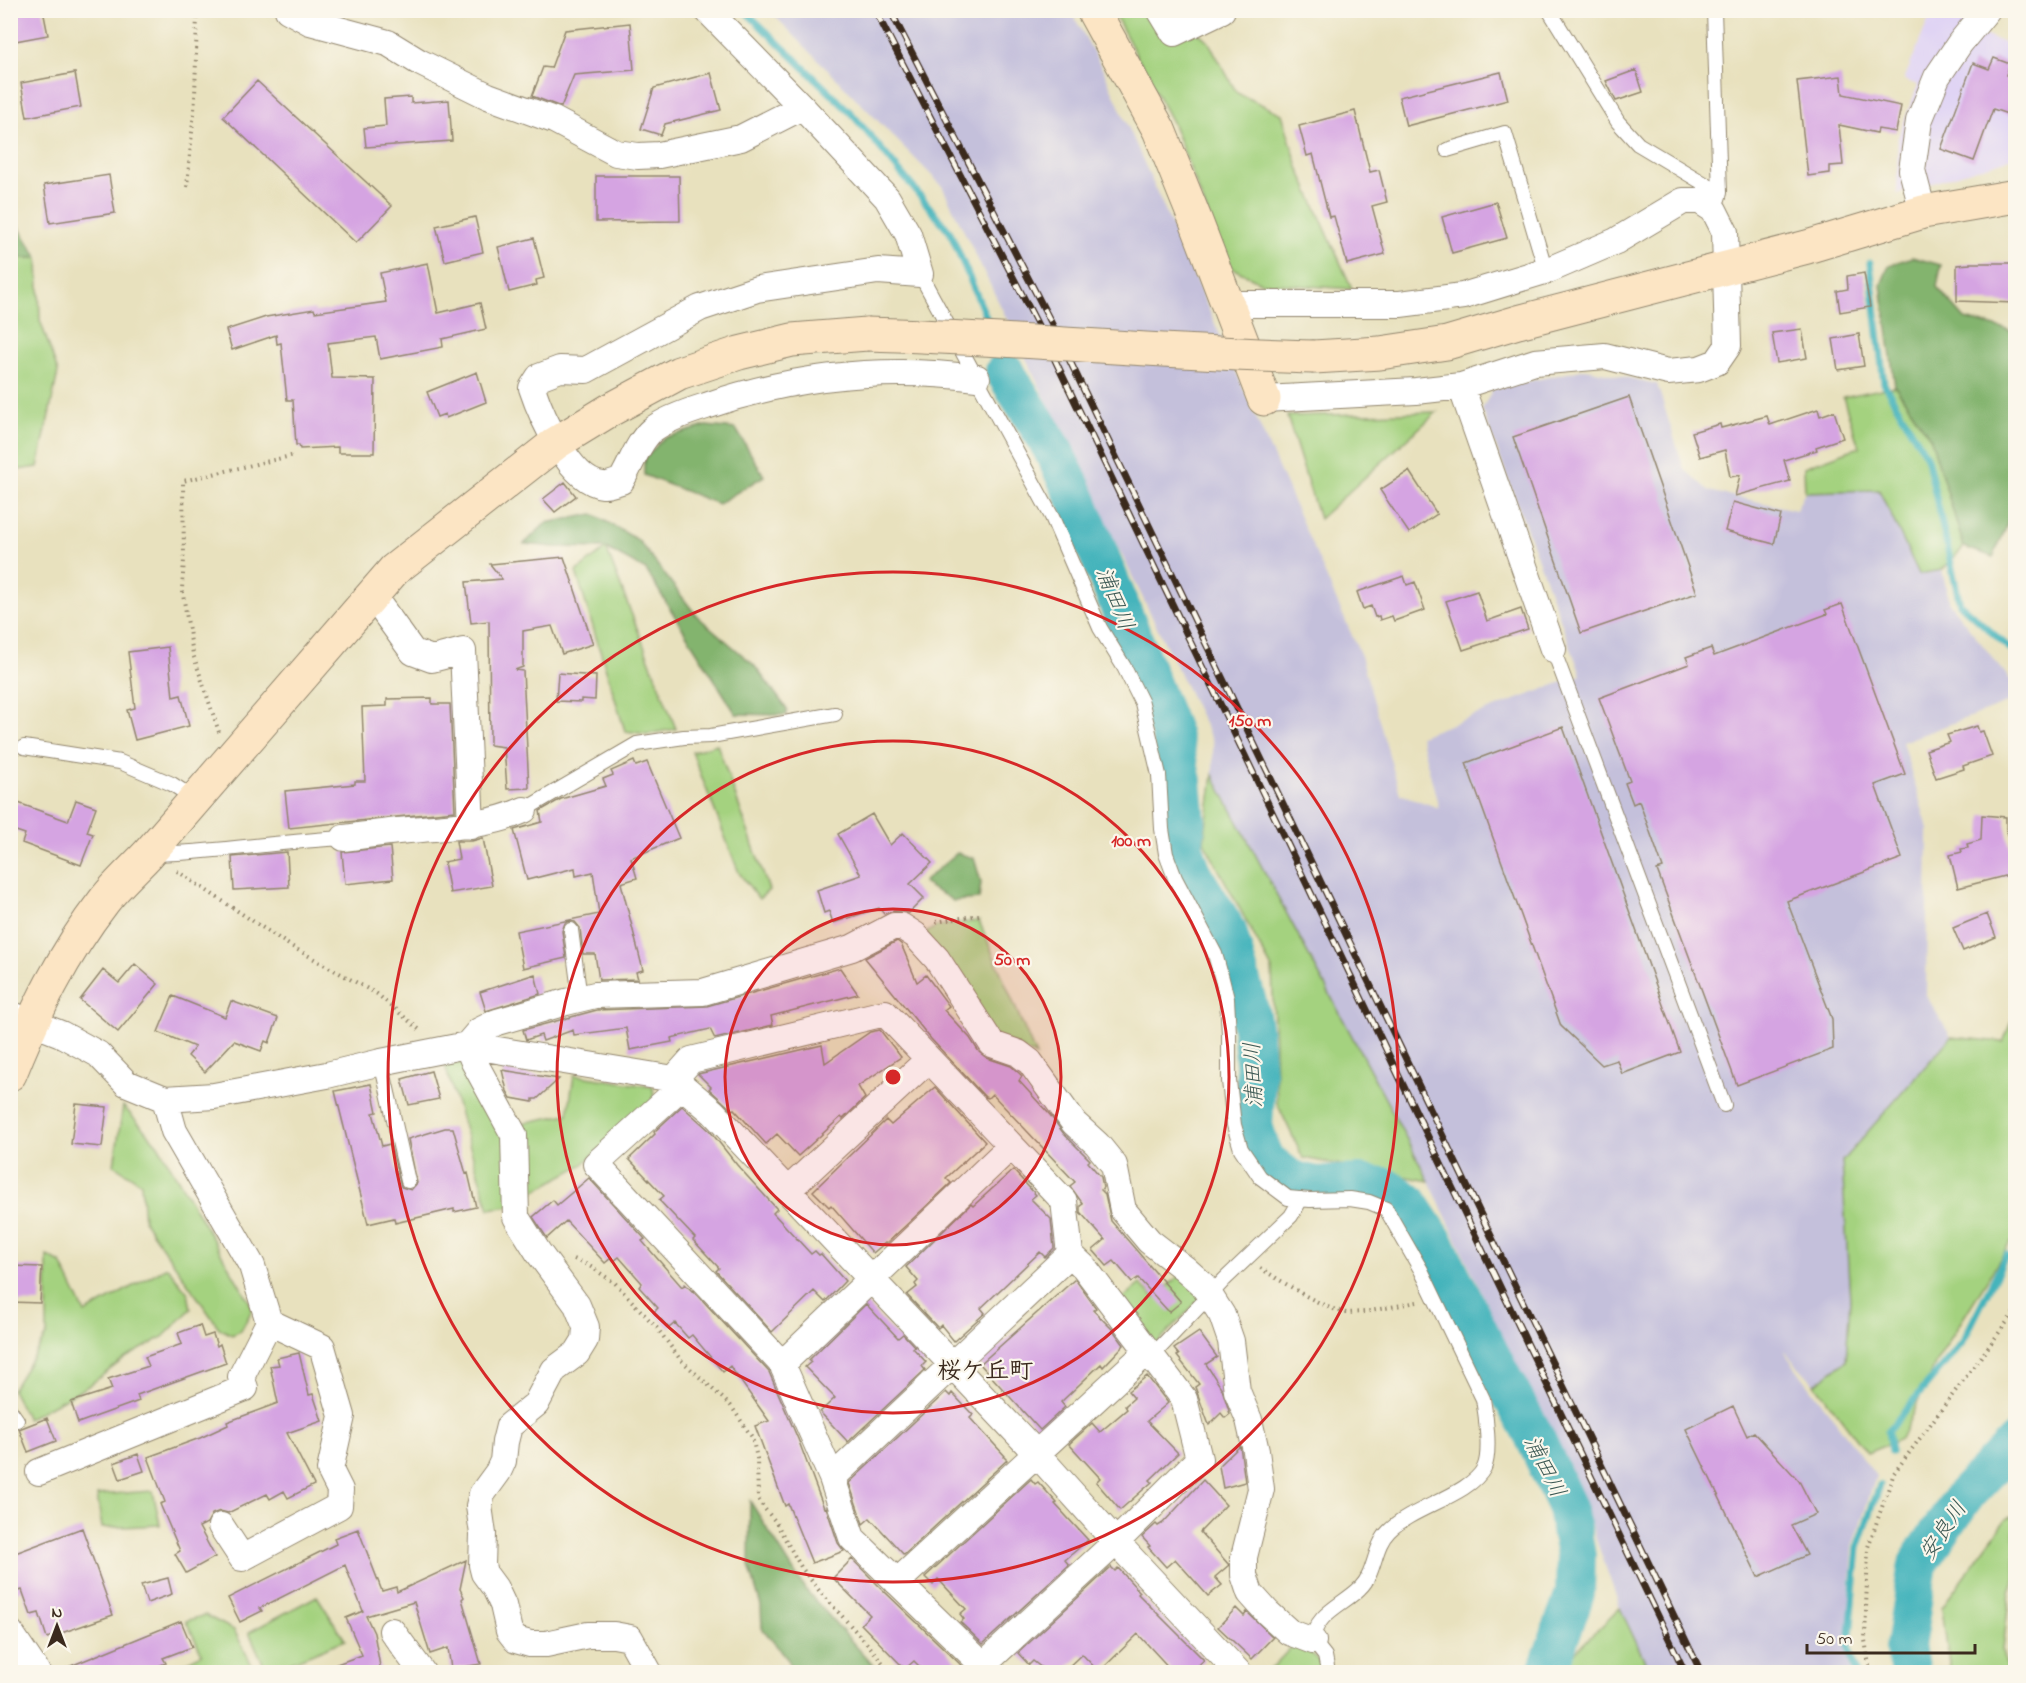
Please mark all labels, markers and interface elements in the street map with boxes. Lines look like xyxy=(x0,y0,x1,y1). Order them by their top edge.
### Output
water label: 浦田川 xyxy=(1086,563,1140,636)
text: 150 m xyxy=(1229,709,1271,735)
text: 100 m xyxy=(1111,829,1151,855)
text: 50 m xyxy=(994,948,1030,974)
water label: 浦田川 xyxy=(1238,1041,1272,1108)
centre of rings xyxy=(883,1067,903,1087)
district label: 桜ケ丘町 xyxy=(937,1355,1033,1390)
water label: 浦田川 xyxy=(1514,1431,1573,1504)
water label: 安良川 xyxy=(1913,1495,1976,1568)
north arrow xyxy=(27,1596,87,1656)
text: N xyxy=(52,1601,63,1625)
scale bar xyxy=(1807,1617,1975,1655)
text: 50 m xyxy=(1816,1627,1853,1653)

